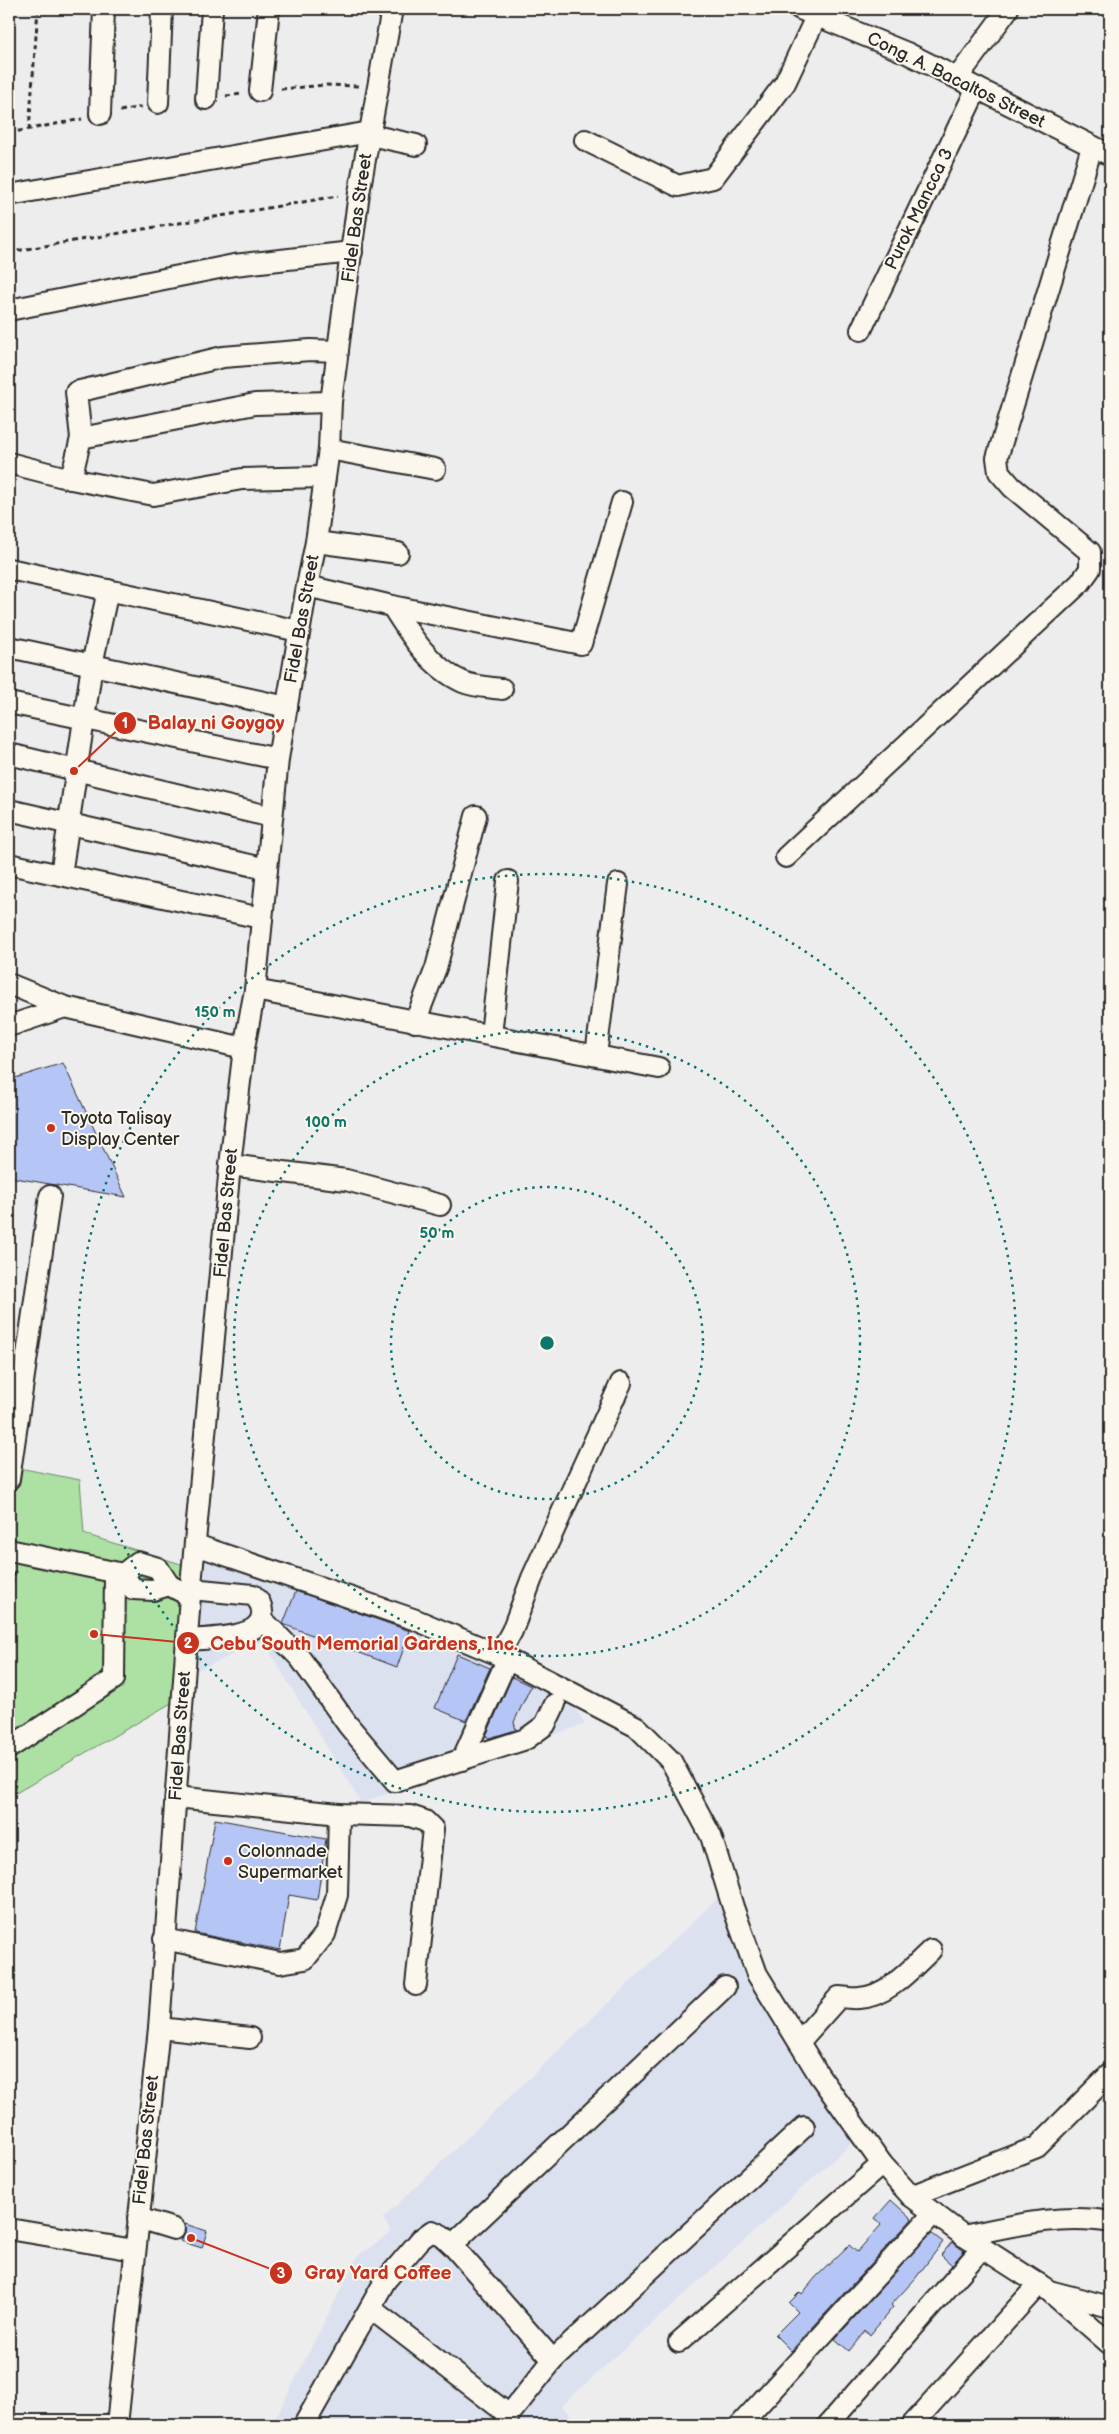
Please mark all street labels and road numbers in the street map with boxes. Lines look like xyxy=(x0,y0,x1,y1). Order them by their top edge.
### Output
street label: Cong. A. Bacaltos Street xyxy=(863,28,1049,133)
street label: Purok Mancca 3 xyxy=(881,145,957,273)
street label: Fidel Bas Street xyxy=(338,152,377,284)
street label: Fidel Bas Street xyxy=(280,553,324,685)
street label: Fidel Bas Street xyxy=(210,1147,242,1279)
street label: Fidel Bas Street xyxy=(165,1670,195,1802)
street label: Fidel Bas Street xyxy=(129,2074,163,2206)

